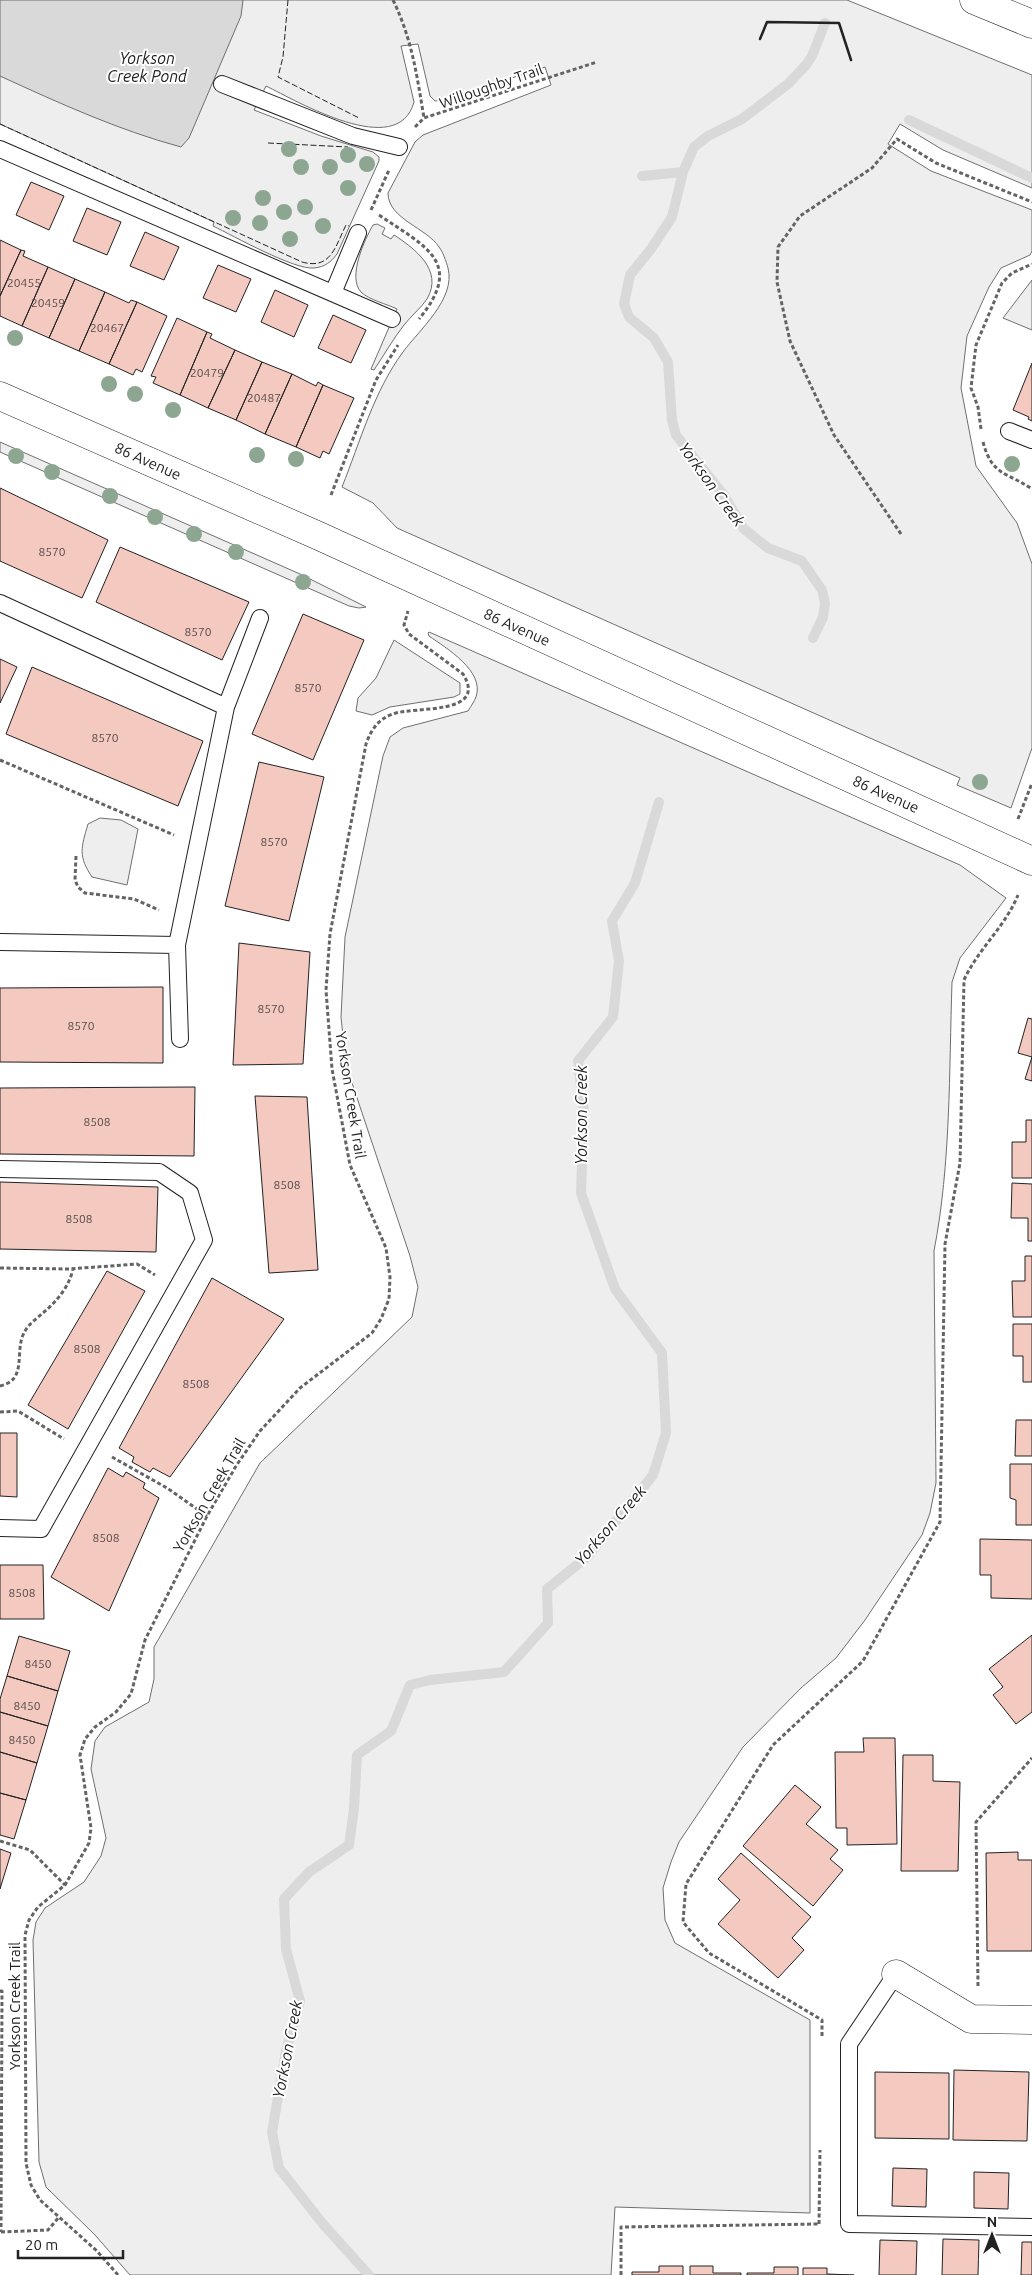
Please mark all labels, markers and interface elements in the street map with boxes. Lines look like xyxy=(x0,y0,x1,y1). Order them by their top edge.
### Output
water label: Yorkson Creek Pond xyxy=(107,49,188,85)
street label: Willoughby Trail xyxy=(437,60,545,112)
house number: 20455 xyxy=(7,276,41,289)
house number: 20459 xyxy=(31,296,65,309)
house number: 20467 xyxy=(90,321,124,334)
house number: 20479 xyxy=(190,366,224,379)
house number: 20487 xyxy=(247,391,281,404)
water label: Yorkson Creek xyxy=(675,438,749,530)
street label: 86 Avenue xyxy=(112,439,184,483)
house number: 8570 xyxy=(38,545,66,558)
street label: 86 Avenue xyxy=(481,605,553,649)
house number: 8570 xyxy=(184,625,212,638)
house number: 8570 xyxy=(294,681,322,694)
house number: 8570 xyxy=(91,731,119,744)
street label: 86 Avenue xyxy=(850,772,922,816)
house number: 8570 xyxy=(260,835,288,848)
house number: 8570 xyxy=(257,1002,285,1015)
house number: 8570 xyxy=(67,1019,95,1032)
street label: Yorkson Creek Trail xyxy=(333,1030,369,1160)
water label: Yorkson Creek xyxy=(572,1064,590,1165)
house number: 8508 xyxy=(83,1115,111,1128)
house number: 8508 xyxy=(273,1178,301,1191)
house number: 8508 xyxy=(65,1212,93,1225)
house number: 8508 xyxy=(73,1342,101,1355)
house number: 8508 xyxy=(182,1377,210,1390)
street label: Yorkson Creek Trail xyxy=(169,1435,249,1555)
water label: Yorkson Creek xyxy=(570,1481,650,1569)
house number: 8508 xyxy=(92,1531,120,1544)
house number: 8508 xyxy=(8,1586,36,1599)
house number: 8450 xyxy=(24,1657,52,1670)
house number: 8450 xyxy=(13,1699,41,1712)
house number: 8450 xyxy=(8,1733,36,1746)
street label: Yorkson Creek Trail xyxy=(6,1942,23,2070)
water label: Yorkson Creek xyxy=(269,1998,306,2100)
north arrow xyxy=(967,2210,1017,2260)
text: N xyxy=(987,2214,997,2230)
scale bar xyxy=(18,2228,122,2260)
text: 20 m xyxy=(25,2236,58,2253)

